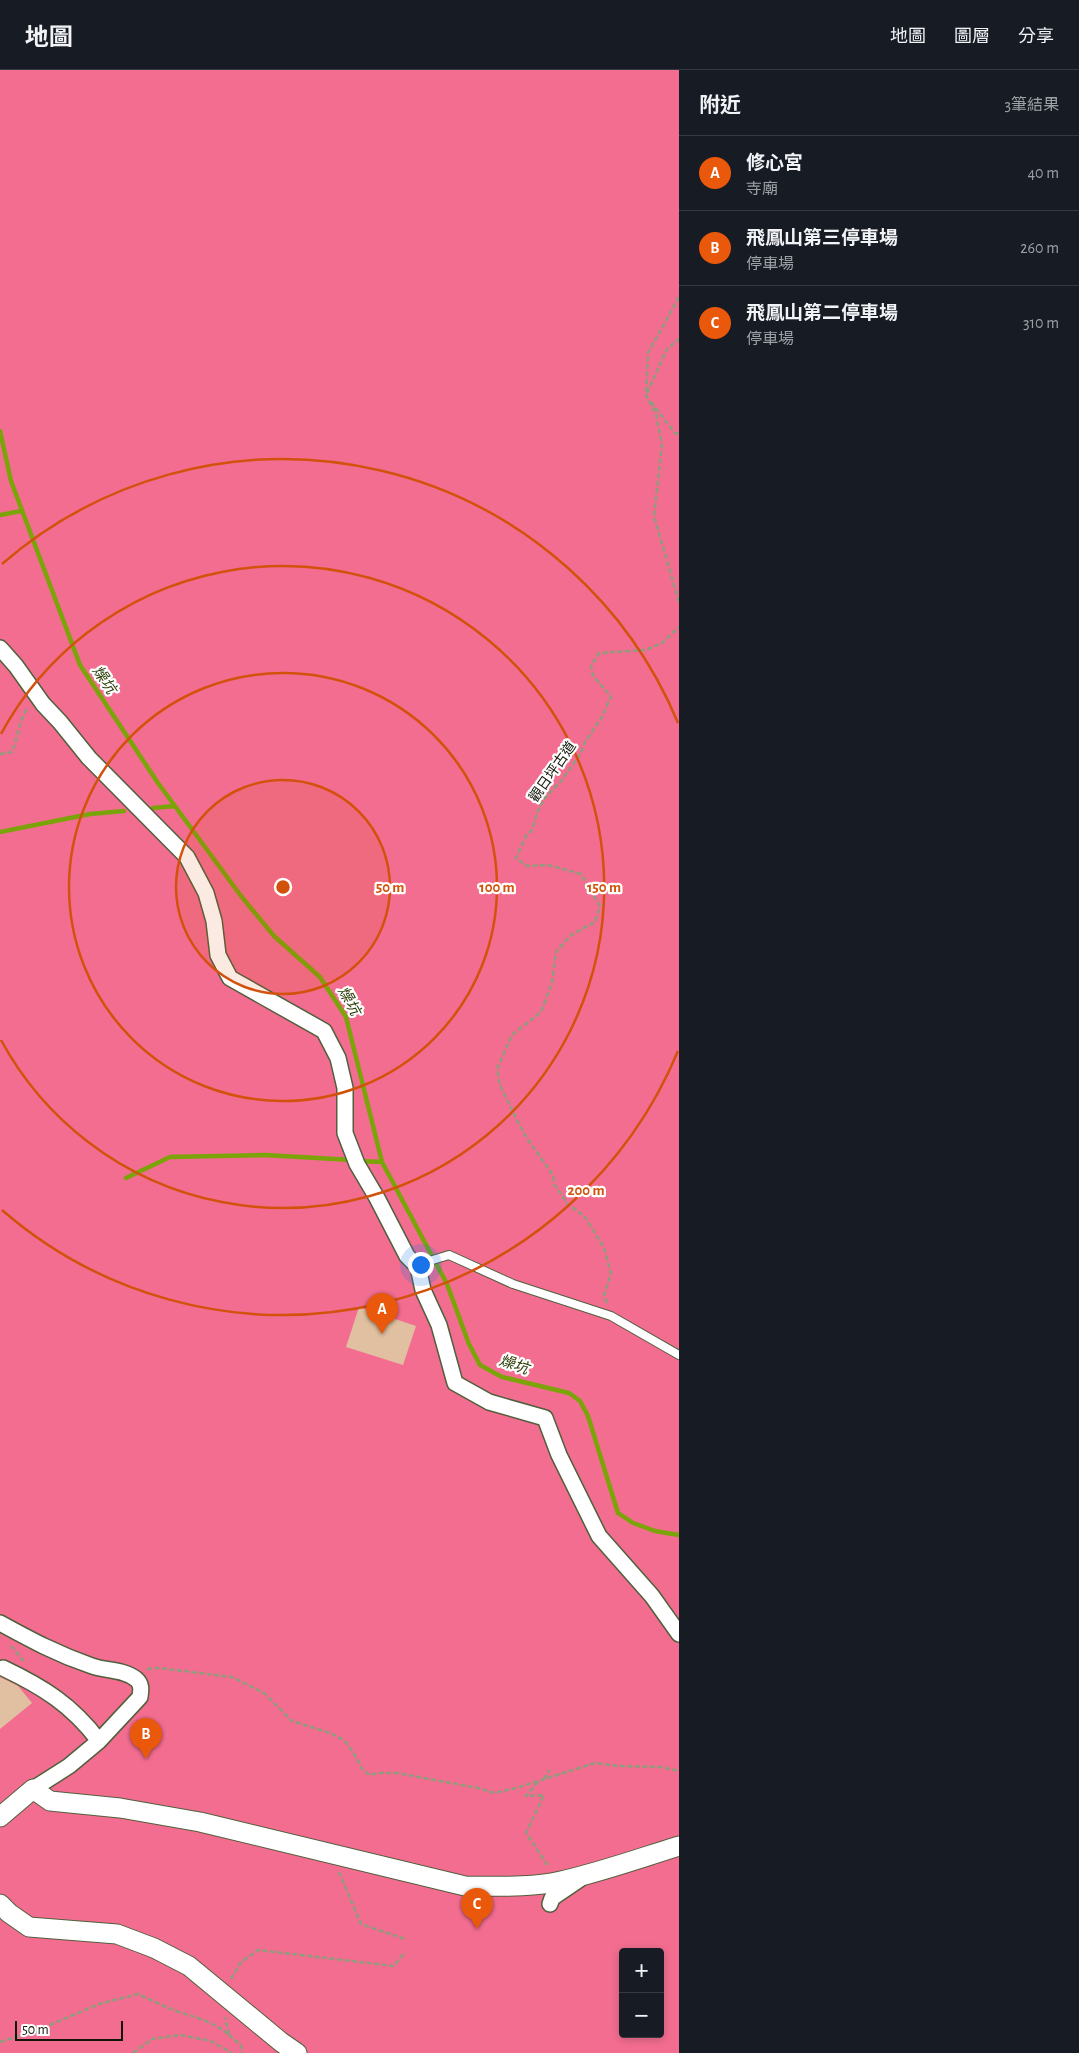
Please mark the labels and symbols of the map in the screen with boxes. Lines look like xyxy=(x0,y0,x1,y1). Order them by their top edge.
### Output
water label: 燥坑 xyxy=(89,663,121,698)
street label: 觀日坪古道 xyxy=(526,739,579,805)
centre of rings xyxy=(274,878,292,896)
text: 50 m xyxy=(376,880,404,895)
text: 100 m xyxy=(479,880,515,895)
text: 150 m xyxy=(587,880,621,895)
water label: 燥坑 xyxy=(335,984,365,1019)
text: 200 m xyxy=(567,1183,605,1198)
your location xyxy=(408,1252,434,1278)
pin: A xyxy=(366,1293,398,1334)
water label: 燥坑 xyxy=(497,1352,533,1378)
pin: B xyxy=(130,1718,162,1759)
pin: C xyxy=(461,1888,493,1929)
scale bar xyxy=(15,2018,122,2041)

